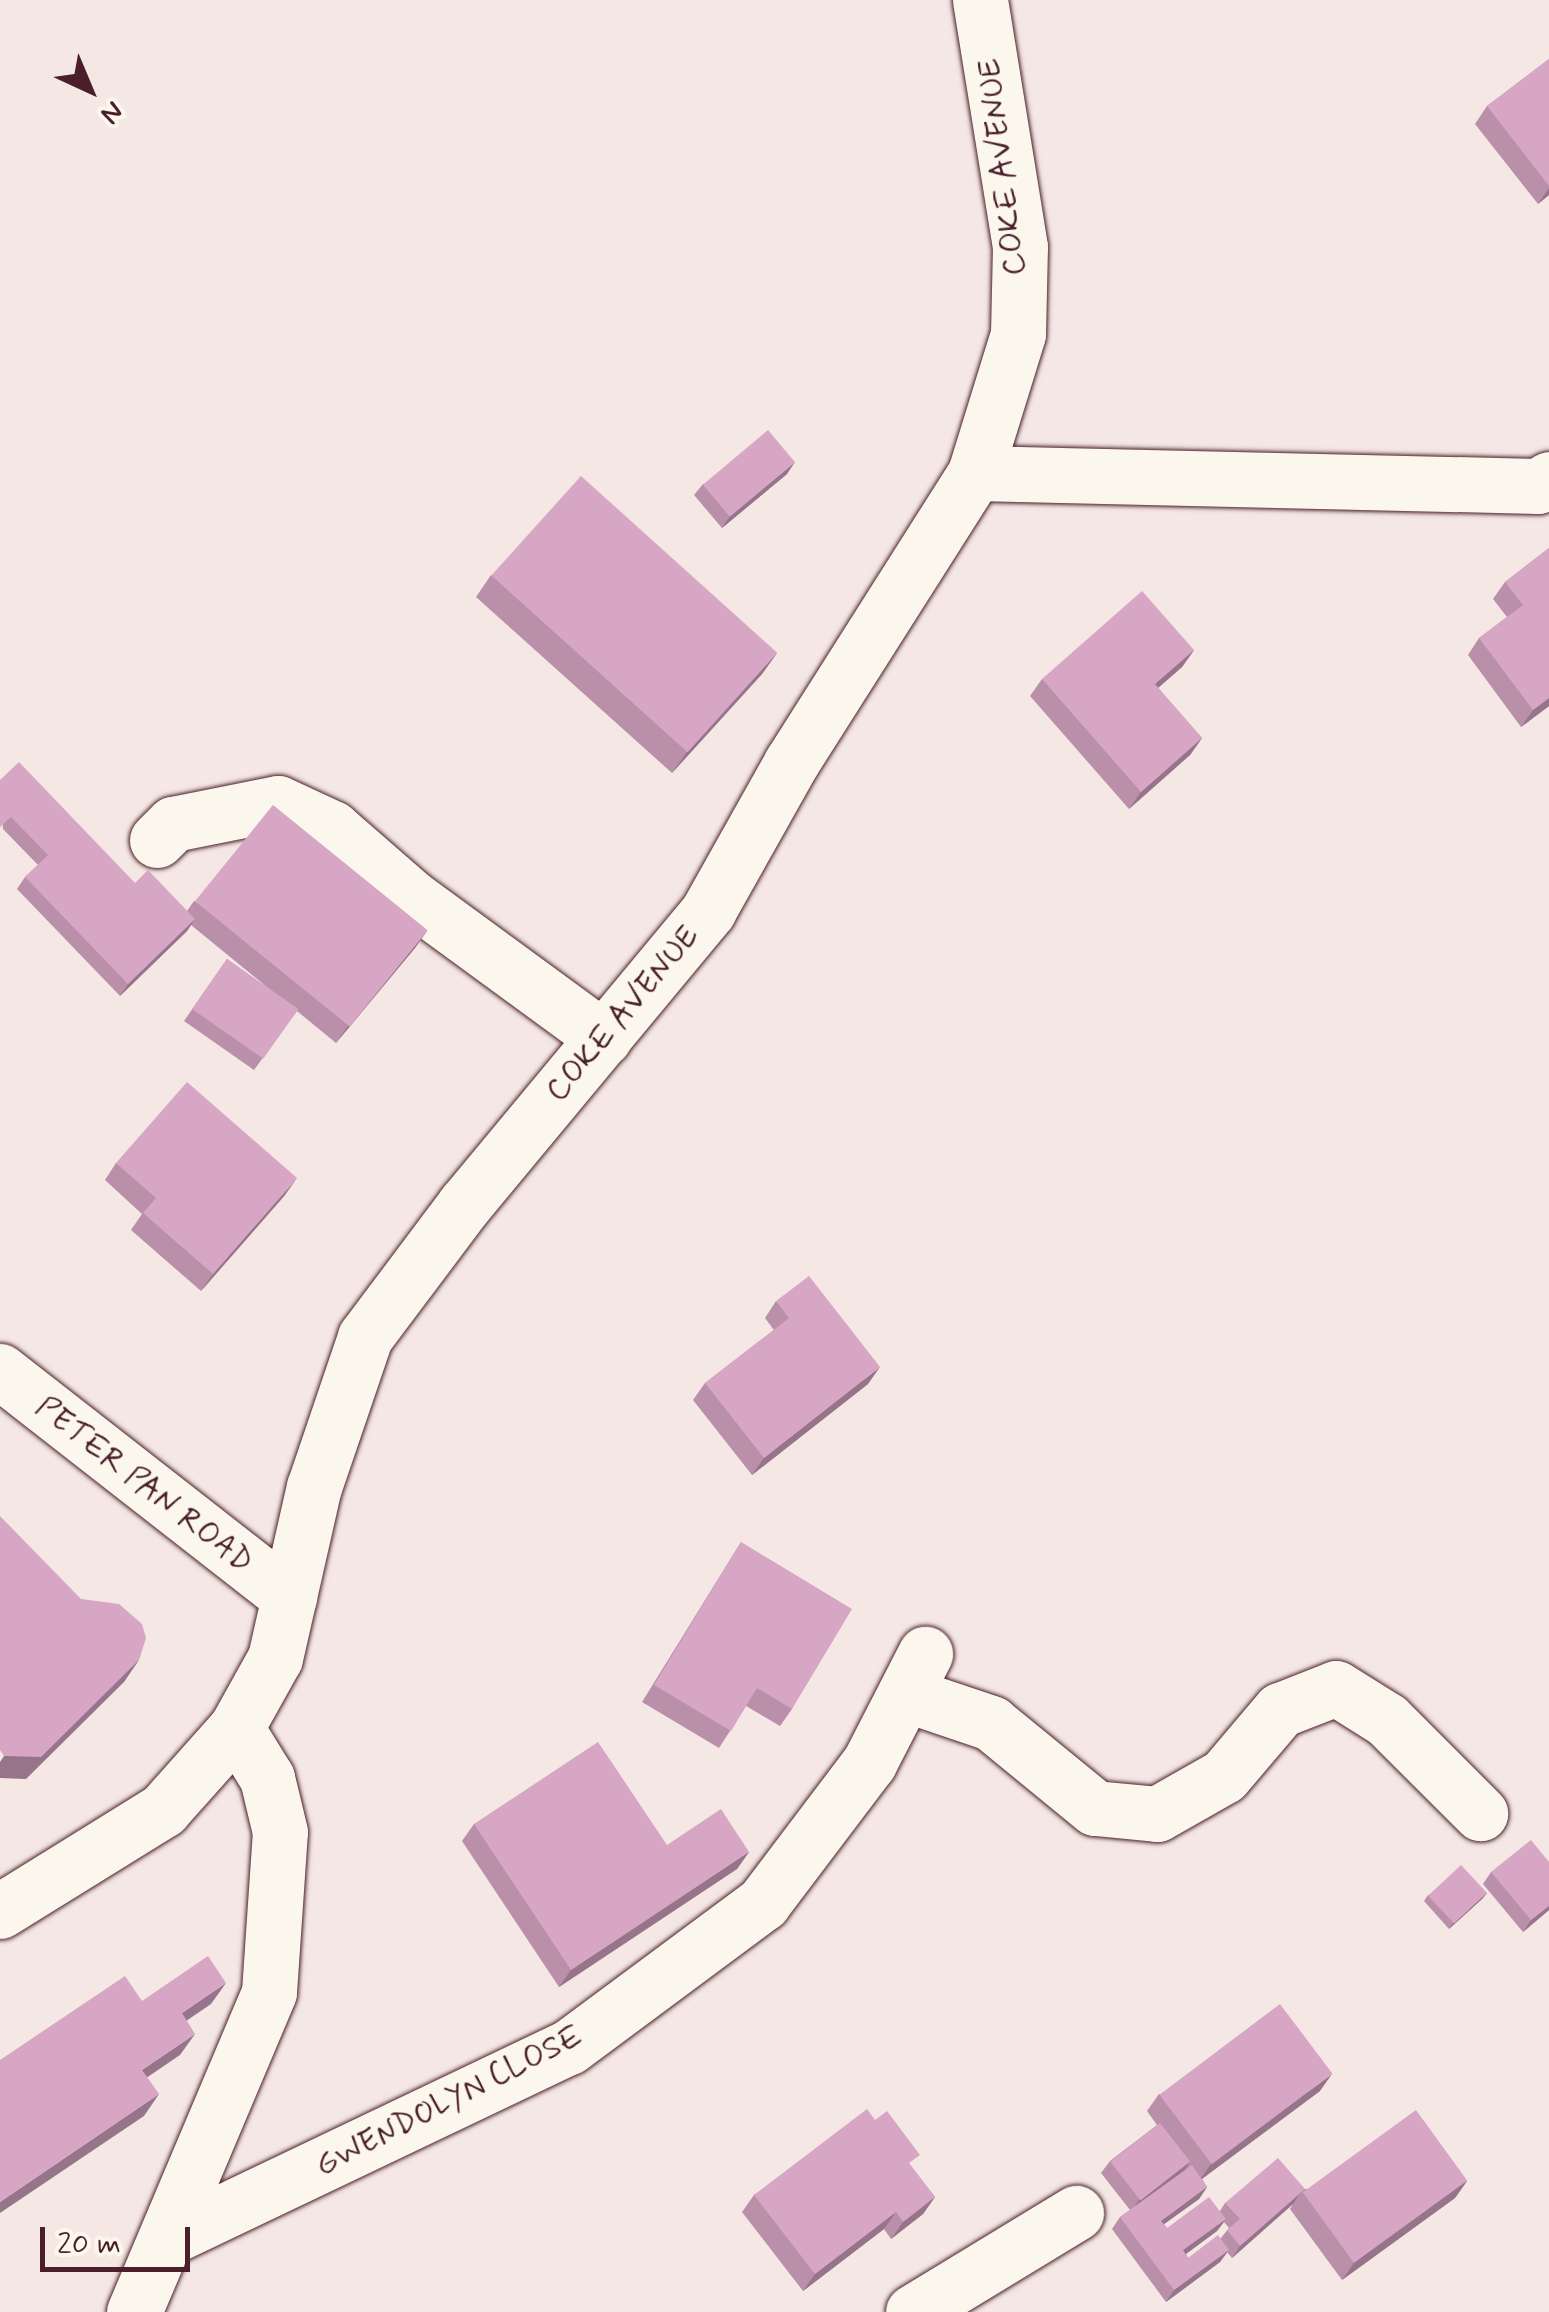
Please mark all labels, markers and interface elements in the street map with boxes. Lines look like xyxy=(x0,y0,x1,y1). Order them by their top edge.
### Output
north arrow xyxy=(40,40,140,140)
street label: COKE AVENUE xyxy=(970,55,1036,279)
text: N xyxy=(92,92,131,132)
street label: COKE AVENUE xyxy=(537,917,709,1111)
street label: PETER PAN ROAD xyxy=(29,1389,259,1581)
street label: GWENDOLYN CLOSE xyxy=(308,2017,590,2185)
scale bar xyxy=(45,2207,195,2269)
text: 20 m xyxy=(57,2225,121,2264)

